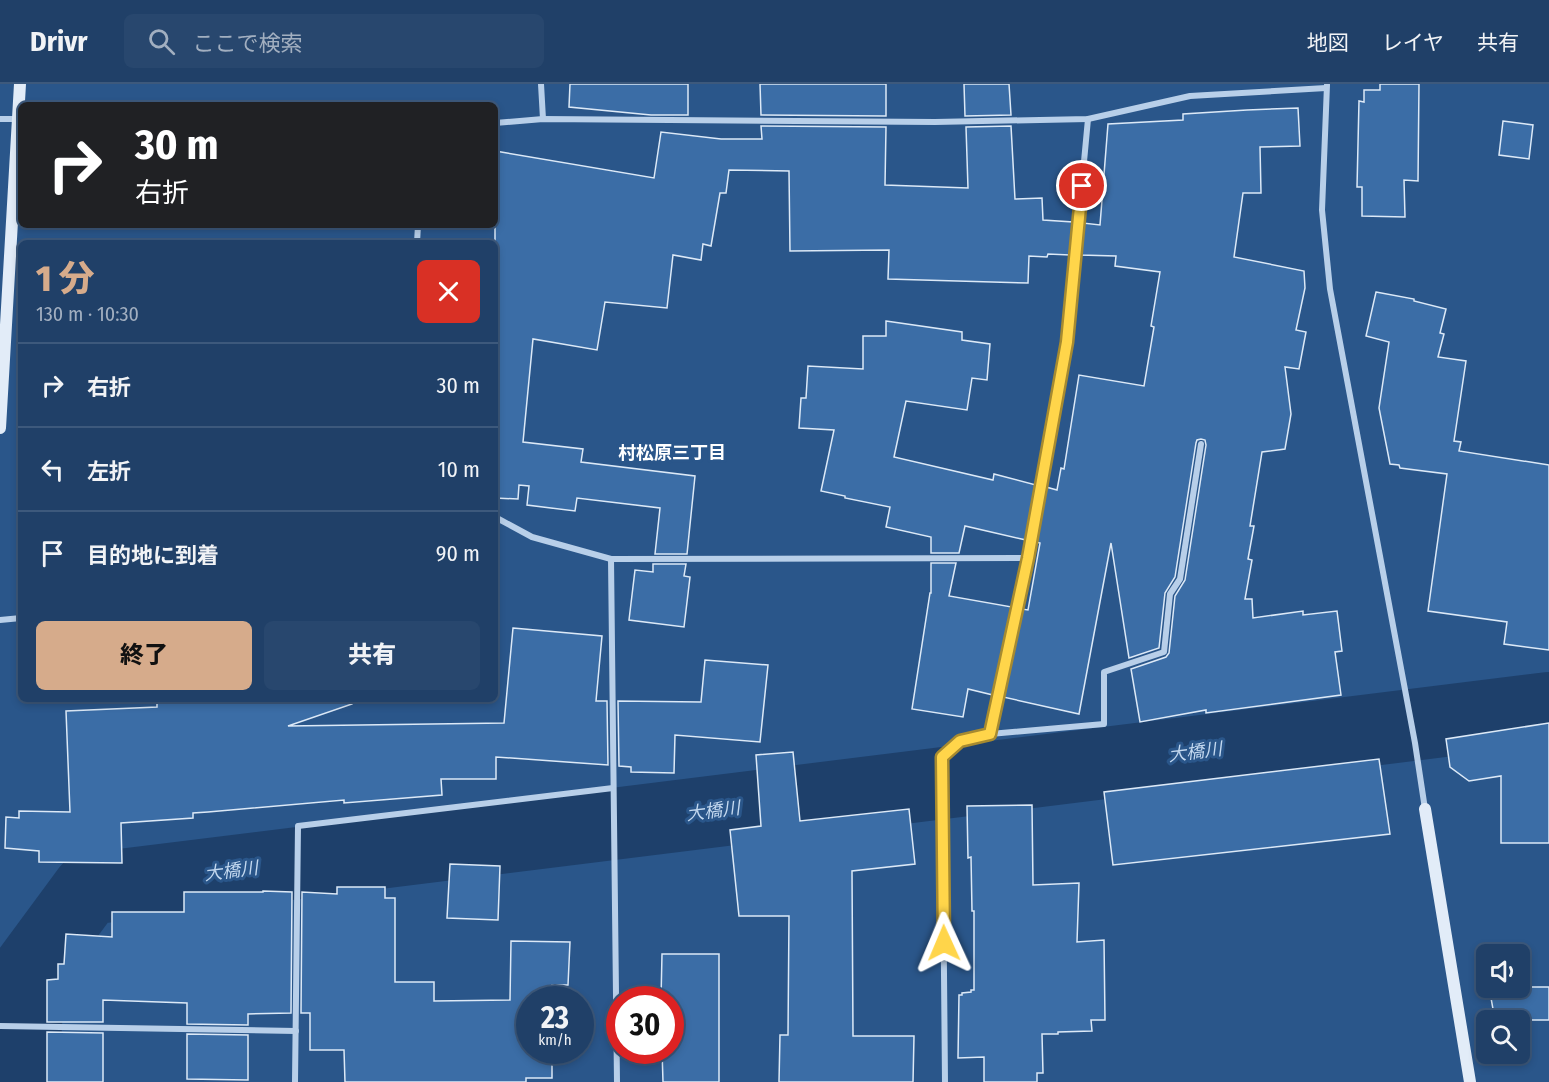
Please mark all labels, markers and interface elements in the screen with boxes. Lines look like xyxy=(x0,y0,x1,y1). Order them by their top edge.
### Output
search box xyxy=(124,14,544,68)
text: Drivr xyxy=(30,25,88,58)
icon: search xyxy=(145,25,178,58)
text: ここで検索 xyxy=(193,30,303,57)
text: 地図 xyxy=(1307,30,1349,56)
text: レイヤ xyxy=(1382,30,1444,56)
text: 共有 xyxy=(1477,30,1519,56)
text: 30 m xyxy=(135,120,219,170)
icon: right xyxy=(36,126,114,204)
pin xyxy=(1056,160,1107,211)
icon: arrive xyxy=(1065,169,1098,202)
text: 右折 xyxy=(135,177,189,209)
text: 1 分 xyxy=(36,257,95,301)
button: close xyxy=(417,260,480,323)
text: 130 m · 10:30 xyxy=(36,302,139,326)
icon: right xyxy=(36,369,69,402)
text: 30 m xyxy=(437,372,480,399)
text: 右折 xyxy=(87,374,131,401)
district label: 村松原三丁目 xyxy=(618,442,726,464)
icon: left xyxy=(36,453,69,486)
text: 10 m xyxy=(438,456,480,483)
text: 左折 xyxy=(87,458,131,485)
icon: arrive xyxy=(36,537,69,570)
text: 90 m xyxy=(436,540,480,567)
text: 目的地に到着 xyxy=(87,542,219,569)
button: 終了 xyxy=(36,621,252,690)
button: 共有 xyxy=(264,621,480,690)
water label: 大橋川 xyxy=(1167,738,1225,766)
water label: 大橋川 xyxy=(685,797,743,825)
water label: 大橋川 xyxy=(203,857,261,885)
position arrow xyxy=(912,911,976,975)
map controls xyxy=(1476,944,1530,1064)
button: sound xyxy=(1476,944,1530,998)
speed limit sign: 30 xyxy=(606,986,684,1064)
text: 23 xyxy=(541,1000,569,1036)
button: search xyxy=(1476,1010,1530,1064)
text: km/h xyxy=(538,1031,572,1049)

